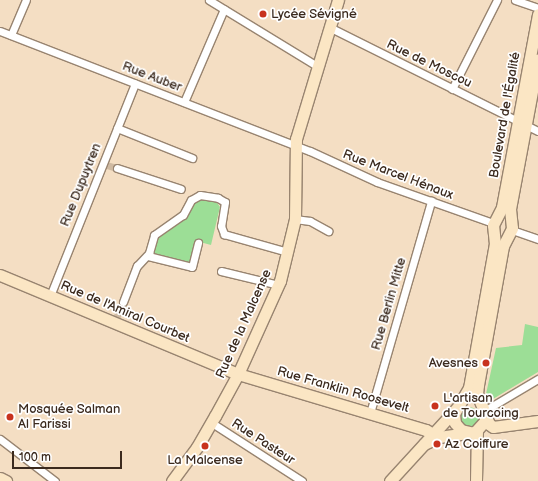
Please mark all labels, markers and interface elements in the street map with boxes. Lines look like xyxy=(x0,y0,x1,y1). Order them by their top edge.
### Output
place label: Lycée Sévigné xyxy=(271,6,357,22)
marker: Lycée Sévigné xyxy=(258,9,268,19)
street label: Rue de Moscou xyxy=(384,37,474,91)
street label: Boulevard de l'Égalité xyxy=(486,51,524,179)
street label: Rue Auber xyxy=(120,59,184,95)
street label: Rue Dupuytren xyxy=(57,141,105,229)
street label: Rue Marcel Hénaux xyxy=(341,147,455,203)
street label: Rue Berlin Mitte xyxy=(368,256,410,352)
street label: Rue de la Malcense xyxy=(213,267,275,381)
street label: Rue de l'Amiral Courbet xyxy=(58,278,192,346)
place label: Avesnes xyxy=(429,355,478,371)
marker: Avesnes xyxy=(481,358,491,368)
street label: Rue Franklin Roosevelt xyxy=(275,364,411,416)
place label: L'artisan de Tourcoing xyxy=(443,391,519,422)
marker: L'artisan de Tourcoing xyxy=(430,401,440,411)
place label: Mosquée Salman Al Farissi xyxy=(18,402,120,433)
marker: Mosquée Salman Al Farissi xyxy=(5,412,15,422)
street label: Rue Pasteur xyxy=(228,416,298,468)
place label: Az Coiffure xyxy=(445,436,509,452)
marker: Az Coiffure xyxy=(432,439,442,449)
marker: La Malcense xyxy=(200,441,210,451)
scale bar xyxy=(14,443,124,469)
text: 100 m xyxy=(19,450,51,465)
place label: La Malcense xyxy=(167,452,243,468)

